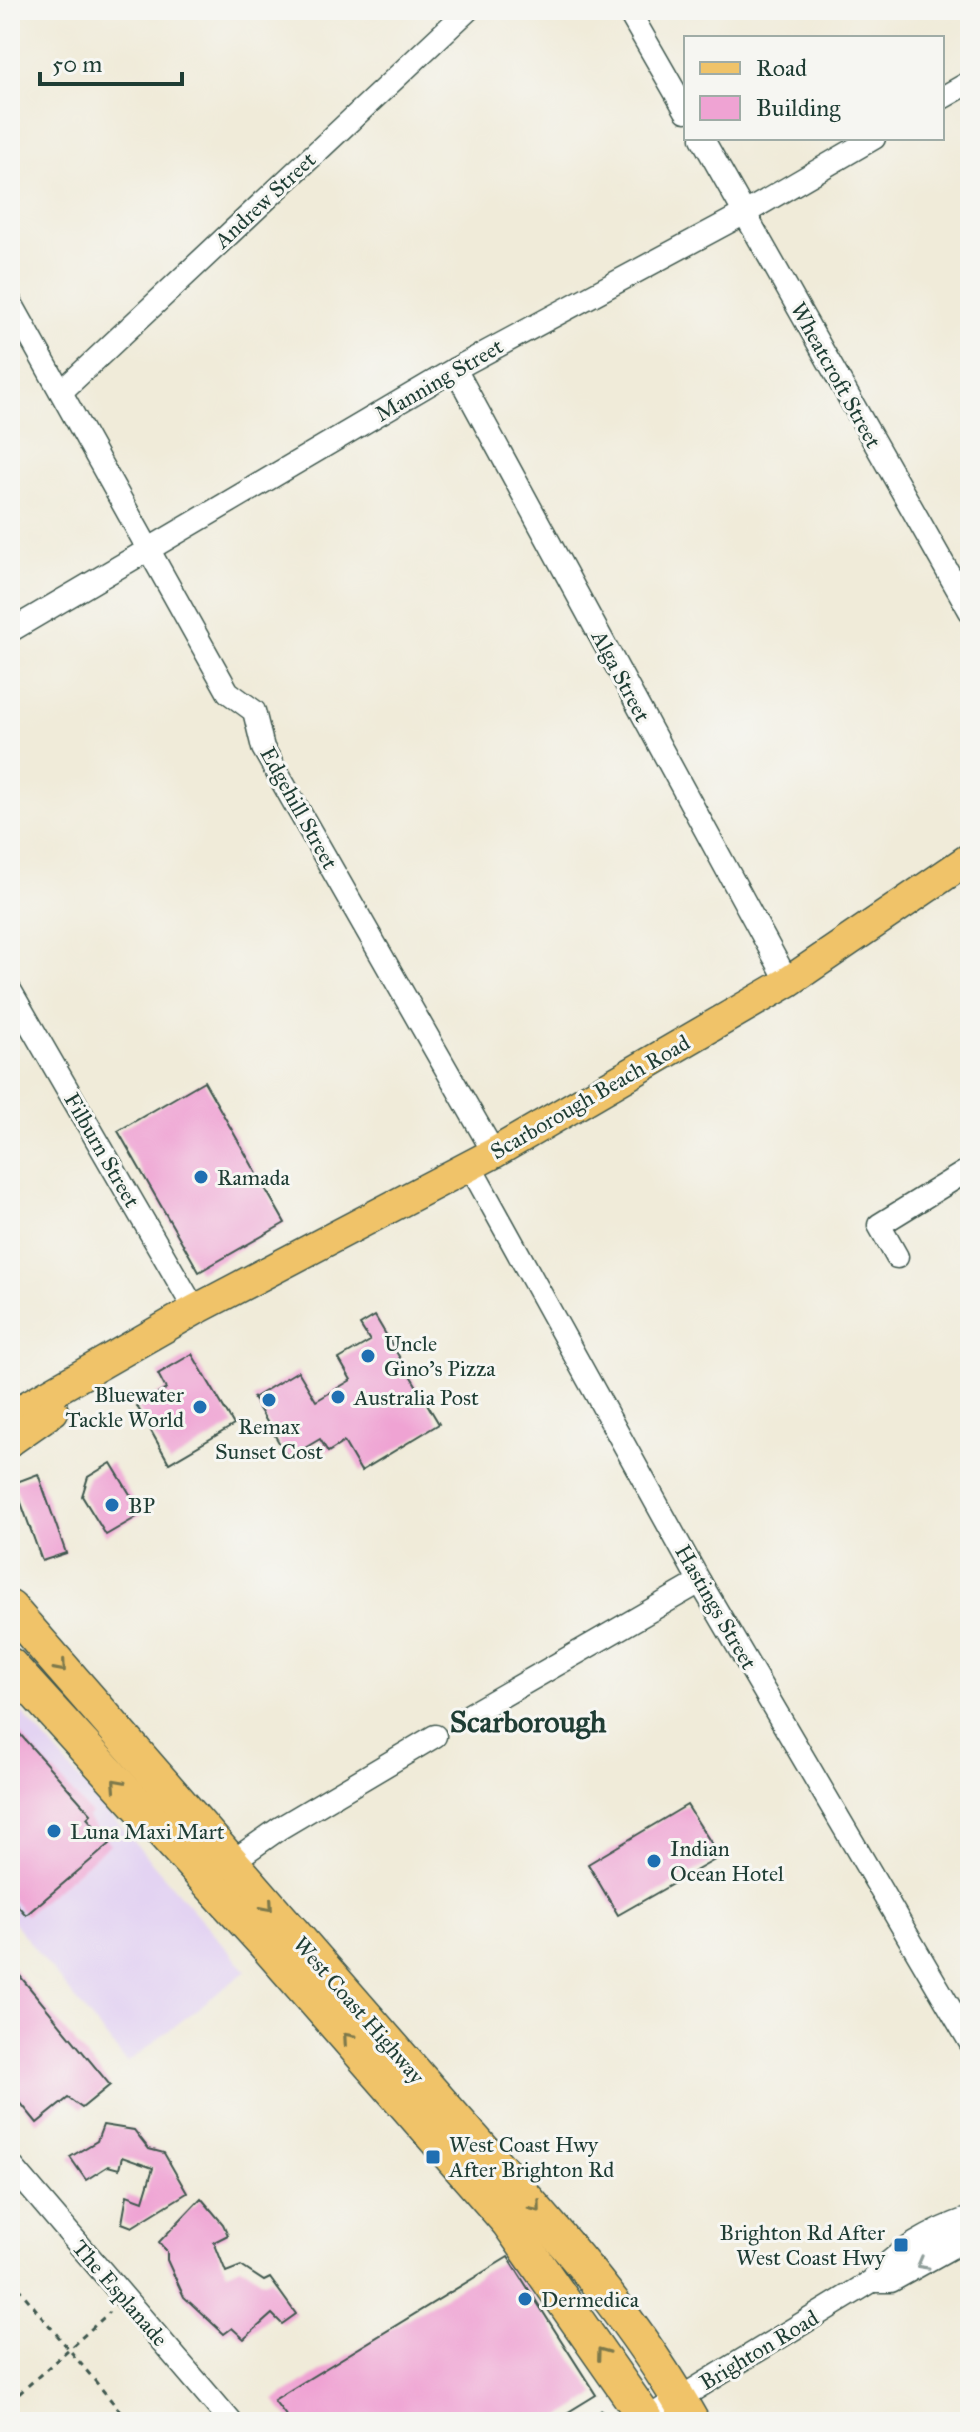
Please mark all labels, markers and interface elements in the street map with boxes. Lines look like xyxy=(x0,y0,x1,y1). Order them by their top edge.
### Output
scale bar xyxy=(40,36,182,86)
legend xyxy=(684,36,944,140)
text: 50 m xyxy=(52,49,102,79)
text: Road xyxy=(756,53,807,83)
text: Building xyxy=(756,93,841,123)
street label: Andrew Street xyxy=(208,146,321,254)
street label: Wheatcroft Street xyxy=(785,297,887,453)
street label: Manning Street xyxy=(370,332,508,428)
street label: Alga Street xyxy=(585,625,656,727)
street label: Edgehill Street xyxy=(254,742,344,874)
street label: Scarborough Beach Road xyxy=(485,1029,695,1165)
street label: Filburn Street xyxy=(58,1088,146,1212)
place label: Ramada xyxy=(217,1164,291,1191)
marker: Ramada xyxy=(192,1168,210,1186)
place label: Uncle Gino's Pizza xyxy=(384,1330,496,1382)
marker: Uncle Gino's Pizza xyxy=(359,1347,377,1365)
place label: Bluewater Tackle World xyxy=(65,1381,185,1433)
place label: Australia Post xyxy=(353,1384,479,1411)
marker: Australia Post xyxy=(329,1388,347,1406)
marker: Remax Sunset Cost xyxy=(260,1391,278,1409)
marker: Bluewater Tackle World xyxy=(191,1398,209,1416)
place label: Remax Sunset Cost xyxy=(215,1413,323,1465)
place label: BP xyxy=(128,1492,155,1519)
marker: BP xyxy=(103,1496,121,1514)
street label: Hastings Street xyxy=(669,1540,763,1674)
one-way arrow xyxy=(51,1657,66,1672)
district label: Scarborough xyxy=(450,1704,607,1740)
one-way arrow xyxy=(113,1778,127,1793)
place label: Luna Maxi Mart xyxy=(70,1818,225,1845)
marker: Luna Maxi Mart xyxy=(45,1822,63,1840)
place label: Indian Ocean Hotel xyxy=(670,1835,784,1887)
marker: Indian Ocean Hotel xyxy=(645,1852,663,1870)
one-way arrow xyxy=(258,1897,273,1912)
street label: West Coast Highway xyxy=(288,1931,431,2090)
one-way arrow xyxy=(343,2033,358,2048)
place label: West Coast Hwy After Brighton Rd xyxy=(448,2131,614,2183)
marker: West Coast Hwy After Brighton Rd xyxy=(424,2148,442,2166)
one-way arrow xyxy=(526,2198,541,2212)
place label: Brighton Rd After West Coast Hwy xyxy=(720,2219,886,2271)
street label: The Esplanade xyxy=(66,2234,174,2352)
marker: Brighton Rd After West Coast Hwy xyxy=(892,2236,910,2254)
one-way arrow xyxy=(916,2254,930,2269)
place label: Dermedica xyxy=(541,2286,640,2313)
marker: Dermedica xyxy=(516,2290,534,2308)
street label: Brighton Road xyxy=(695,2304,823,2396)
one-way arrow xyxy=(597,2348,612,2362)

